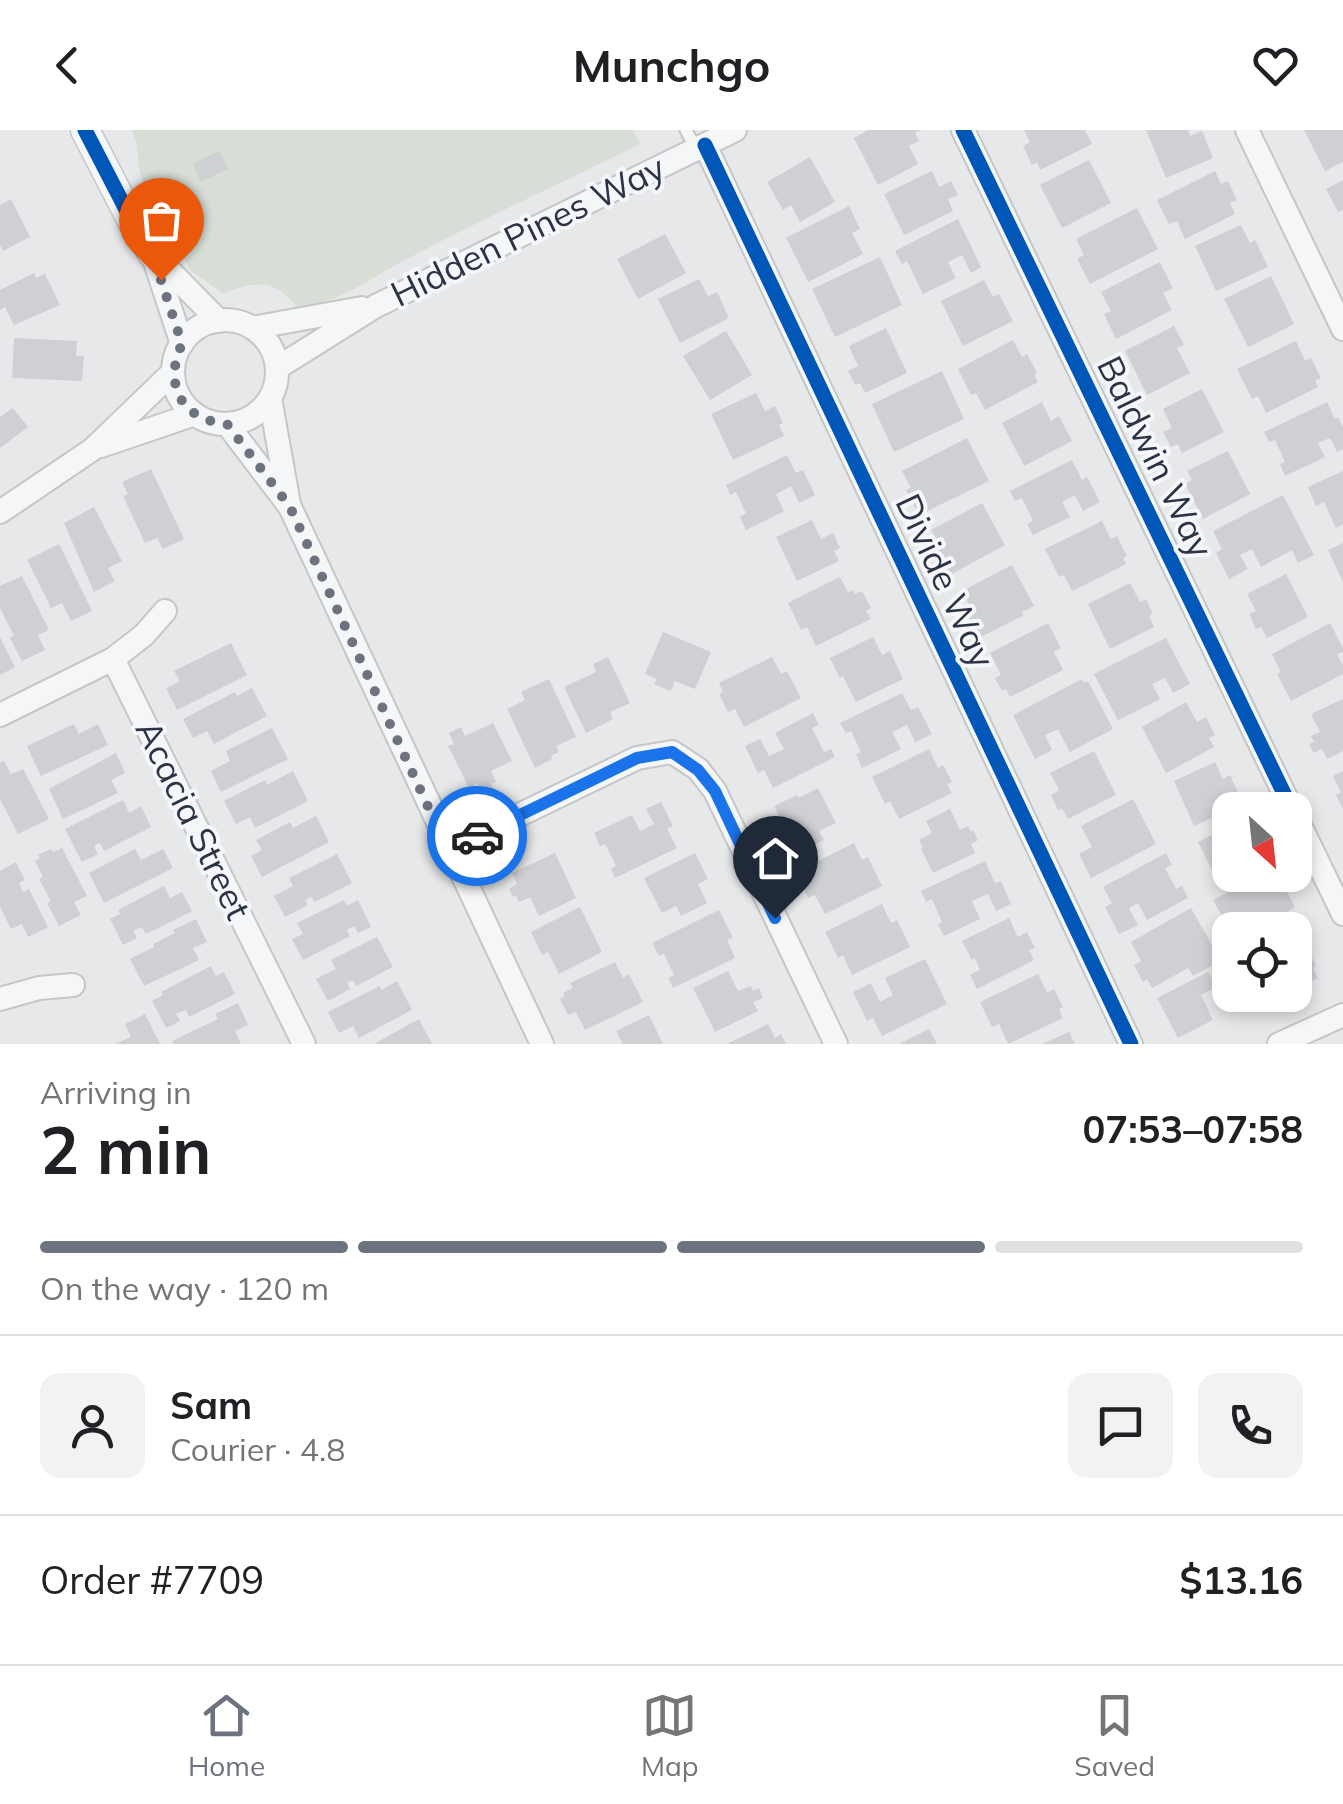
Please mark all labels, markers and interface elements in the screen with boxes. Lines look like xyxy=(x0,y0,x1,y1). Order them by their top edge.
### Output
text: Munchgo xyxy=(573,37,770,93)
icon: back xyxy=(40,38,95,93)
icon: heart xyxy=(1248,38,1303,93)
street label: Hidden Pines Way xyxy=(383,145,672,315)
pin xyxy=(119,178,204,281)
icon: bag xyxy=(134,193,189,248)
street label: Baldwin Way xyxy=(1088,349,1224,565)
street label: Divide Way xyxy=(886,487,1006,675)
street label: Acacia Street xyxy=(127,713,261,926)
courier xyxy=(427,786,527,886)
north arrow xyxy=(1212,792,1312,892)
map controls xyxy=(1212,792,1312,1012)
icon: car xyxy=(450,809,505,864)
pin xyxy=(733,816,818,919)
icon: home xyxy=(748,831,803,886)
button: locate xyxy=(1212,912,1312,1012)
text: Arriving in xyxy=(40,1072,192,1112)
text: 07:53–07:58 xyxy=(1083,1105,1303,1153)
text: 2 min xyxy=(40,1109,211,1190)
text: On the way · 120 m xyxy=(40,1268,329,1308)
button: person xyxy=(40,1373,145,1478)
button: chat xyxy=(1068,1373,1173,1478)
button: phone xyxy=(1198,1373,1303,1478)
text: Sam xyxy=(170,1381,252,1429)
text: Courier · 4.8 xyxy=(170,1429,346,1469)
text: Order #7709 xyxy=(40,1556,264,1604)
text: $13.16 xyxy=(1180,1556,1303,1604)
tab: Home xyxy=(188,1688,265,1783)
tab: Map xyxy=(641,1688,699,1783)
tab: Saved xyxy=(1074,1688,1155,1783)

